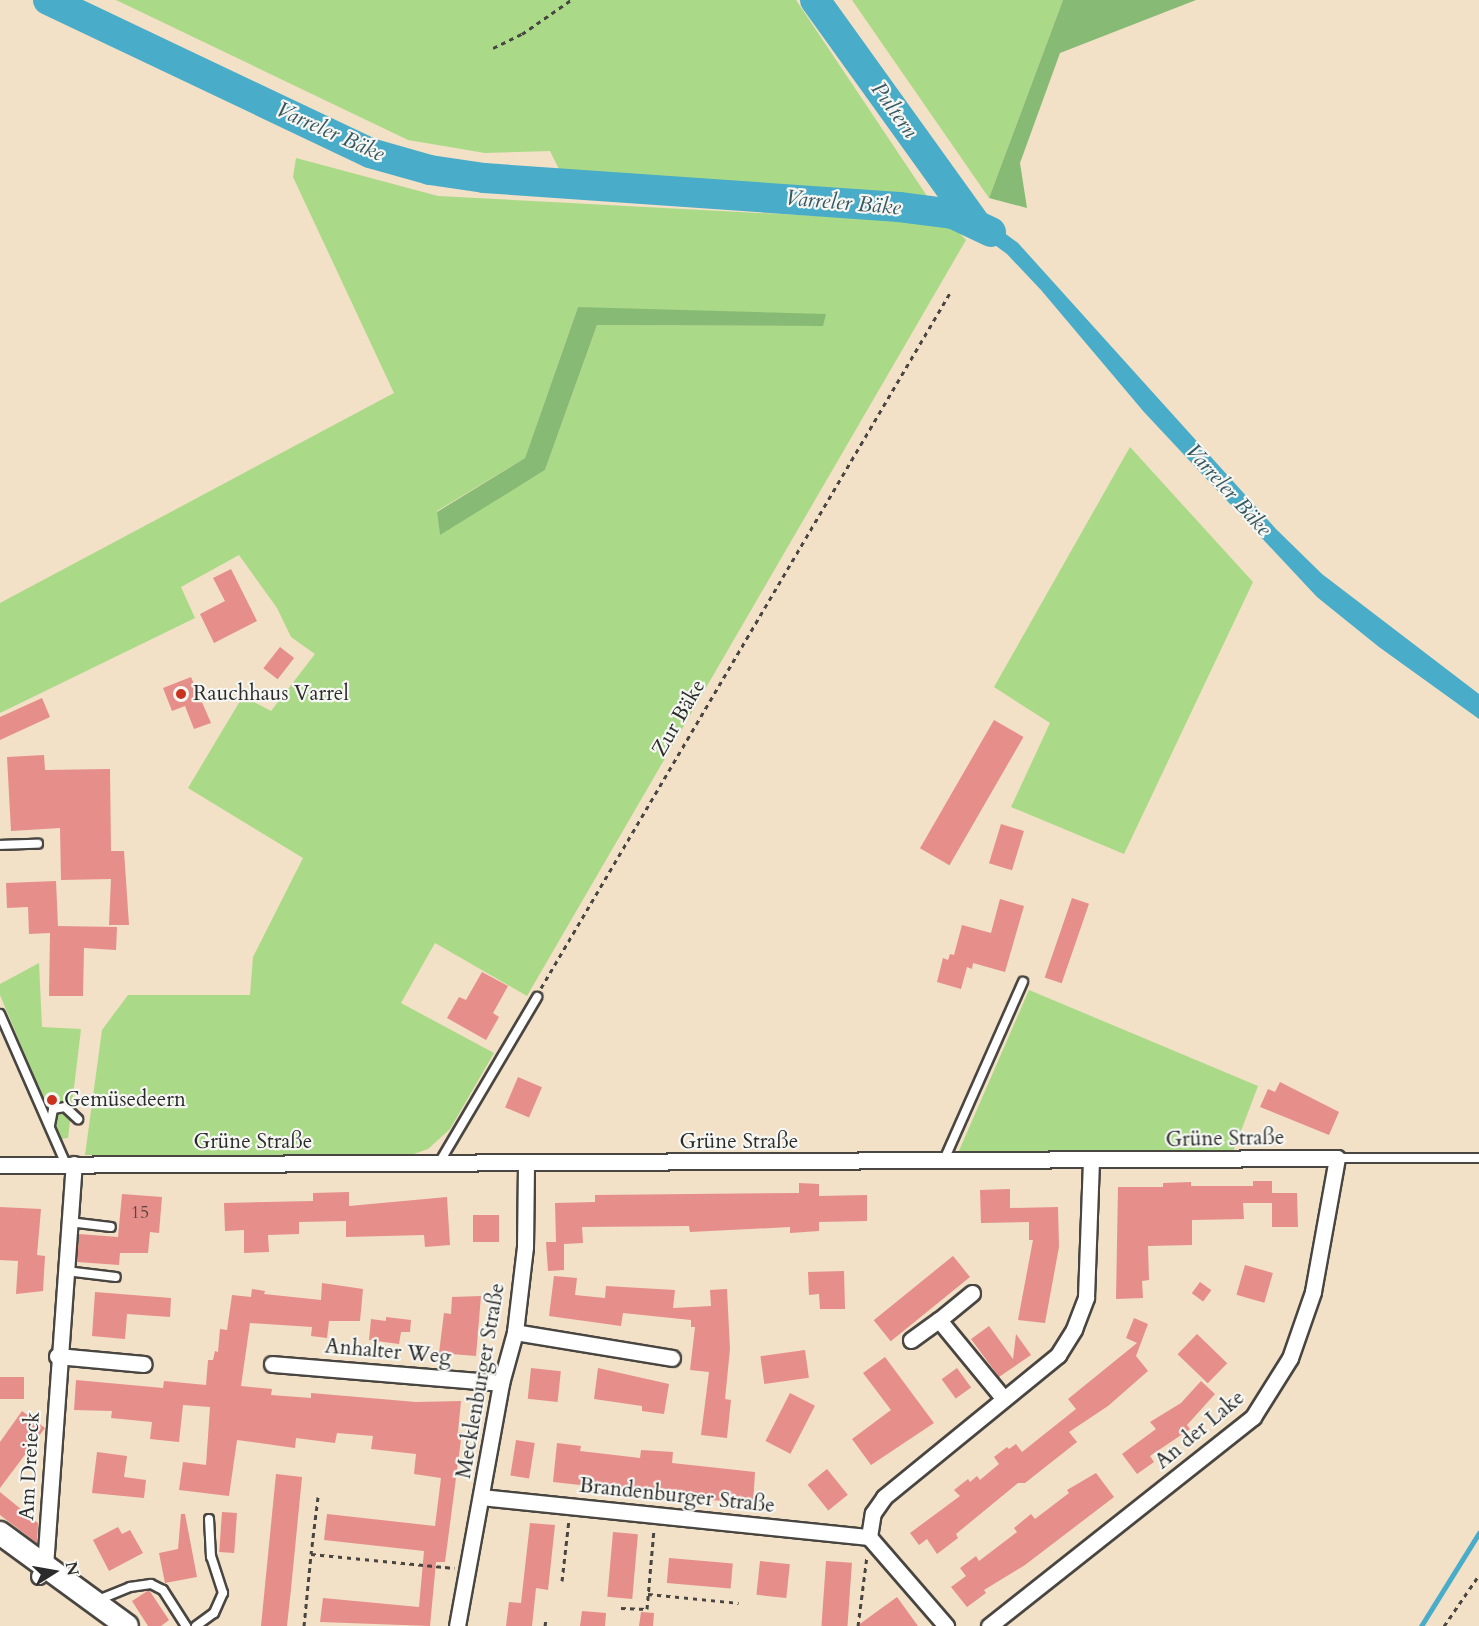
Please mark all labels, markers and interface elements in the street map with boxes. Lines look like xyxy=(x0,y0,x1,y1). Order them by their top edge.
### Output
water label: Pultern xyxy=(865,77,923,143)
water label: Varreler Bäke xyxy=(272,96,388,168)
water label: Varreler Bäke xyxy=(784,185,902,221)
water label: Varreler Bäke xyxy=(1179,438,1277,542)
street label: Zur Bäke xyxy=(647,675,711,761)
place label: Rauchhaus Varrel xyxy=(193,681,349,707)
marker: Rauchhaus Varrel xyxy=(174,687,188,701)
place label: Gemüsedeern xyxy=(64,1087,186,1113)
marker: Gemüsedeern xyxy=(45,1093,59,1107)
street label: Grüne Straße xyxy=(1165,1125,1285,1153)
street label: Grüne Straße xyxy=(194,1129,312,1155)
street label: Grüne Straße xyxy=(680,1129,798,1155)
house number: 15 xyxy=(131,1202,149,1224)
street label: Mecklenburger Straße xyxy=(451,1281,511,1481)
street label: Anhalter Weg xyxy=(324,1334,452,1370)
street label: An der Lake xyxy=(1150,1385,1250,1475)
street label: Am Dreieck xyxy=(15,1411,45,1521)
street label: Brandenburger Straße xyxy=(578,1473,776,1519)
north arrow xyxy=(24,1542,84,1602)
text: N xyxy=(60,1560,84,1577)

